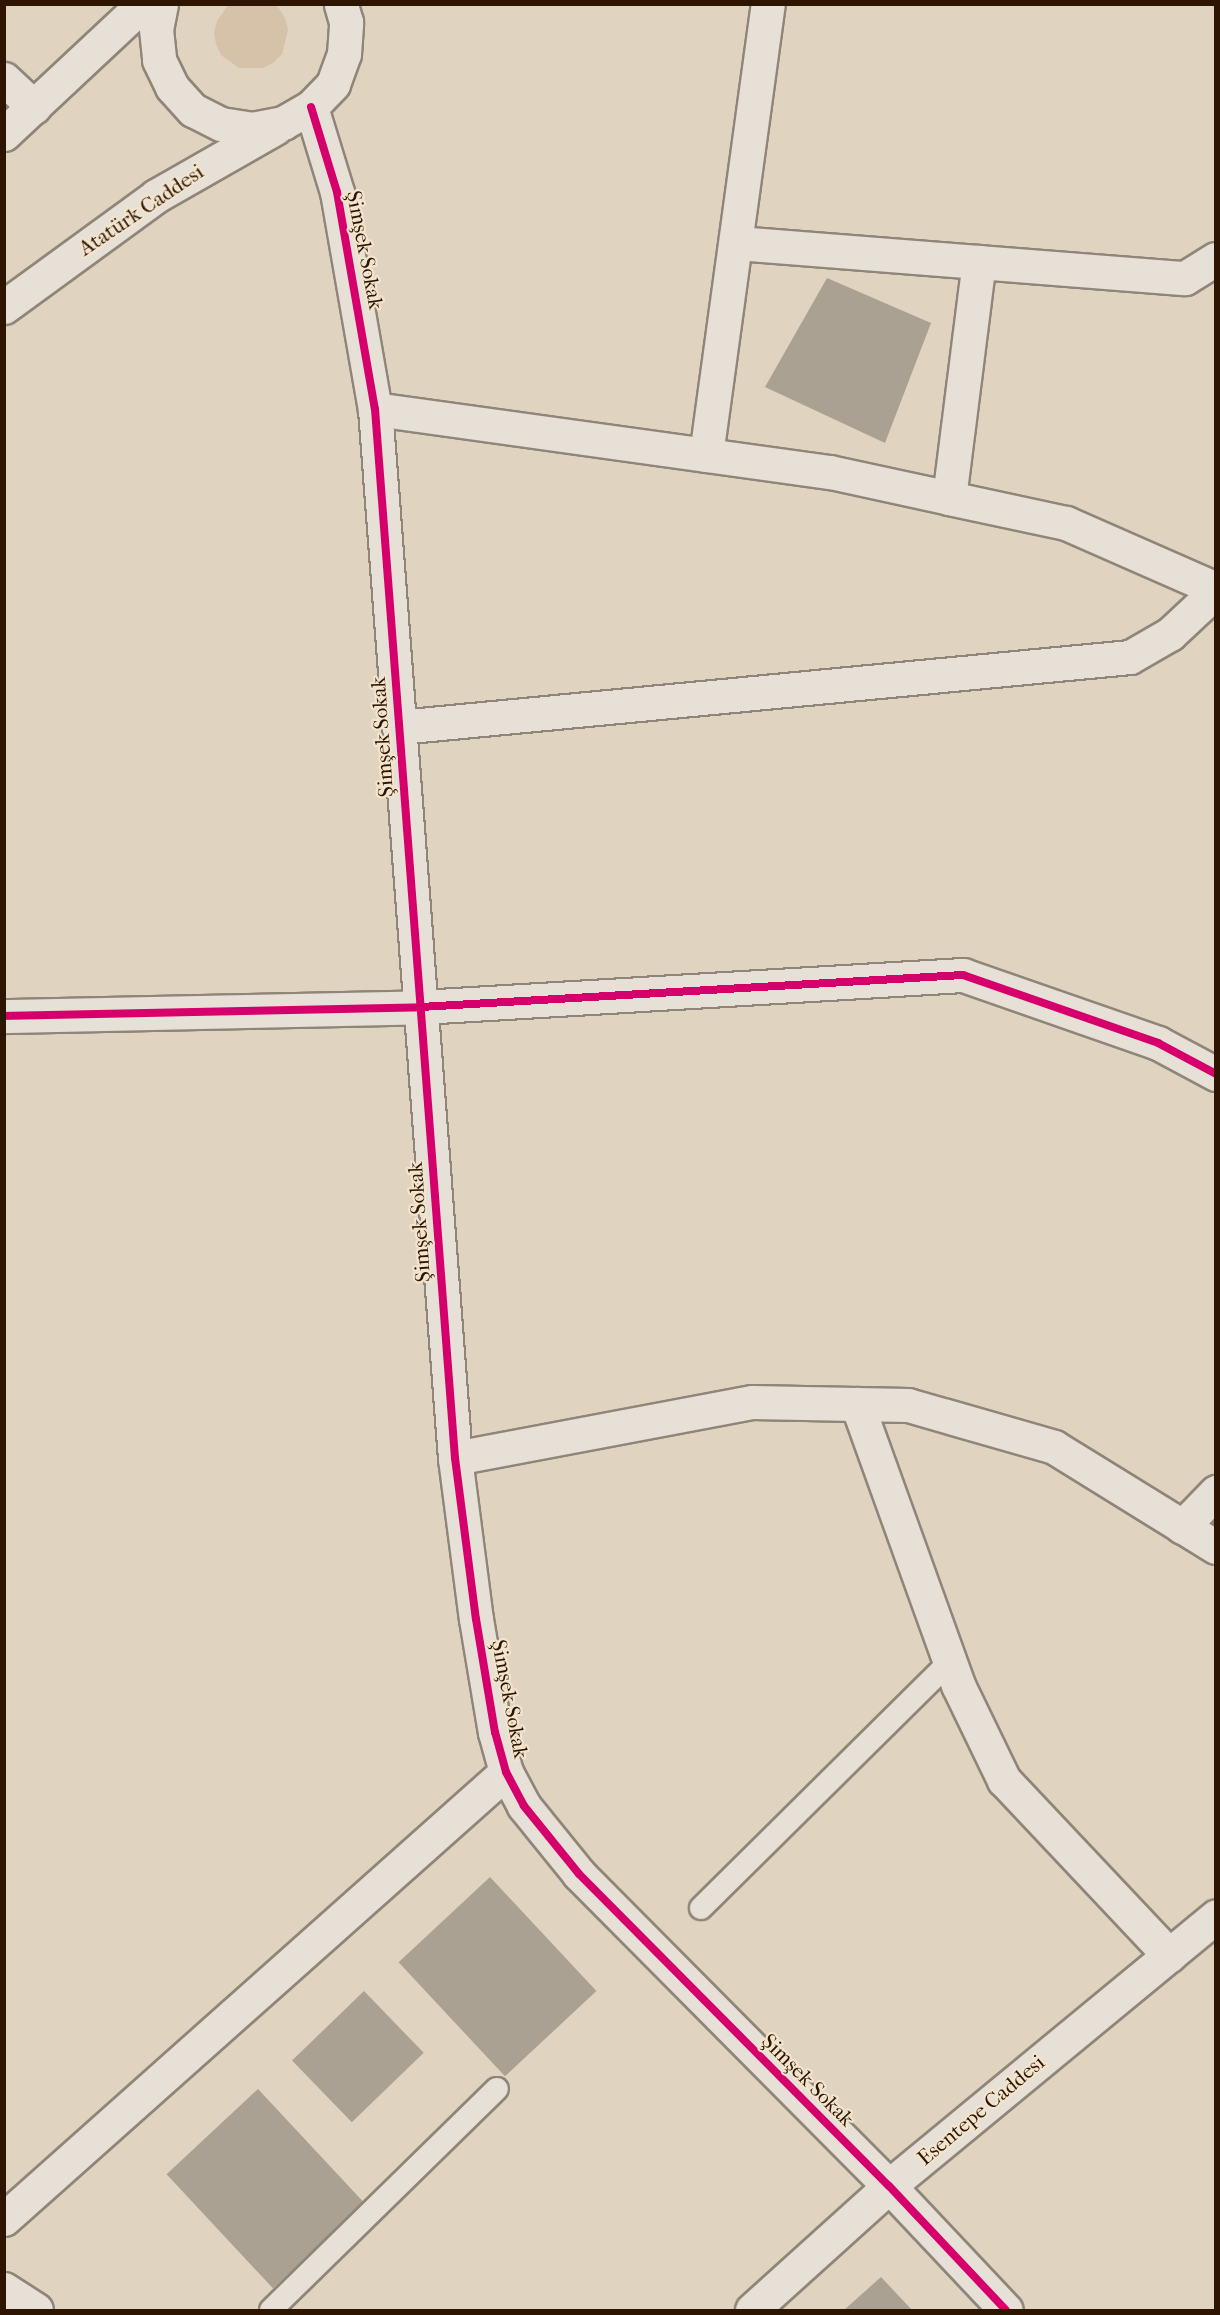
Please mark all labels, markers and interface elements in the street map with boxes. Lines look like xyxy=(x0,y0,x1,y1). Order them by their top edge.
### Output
street label: Atatürk Caddesi xyxy=(74,159,208,261)
street label: Şimşek Sokak xyxy=(341,188,389,312)
street label: Şimşek Sokak xyxy=(365,676,399,798)
street label: Şimşek Sokak xyxy=(402,1161,436,1283)
street label: Şimşek Sokak xyxy=(486,1637,534,1761)
street label: Şimşek Sokak xyxy=(756,2028,860,2132)
street label: Esentepe Caddesi xyxy=(912,2049,1050,2171)

